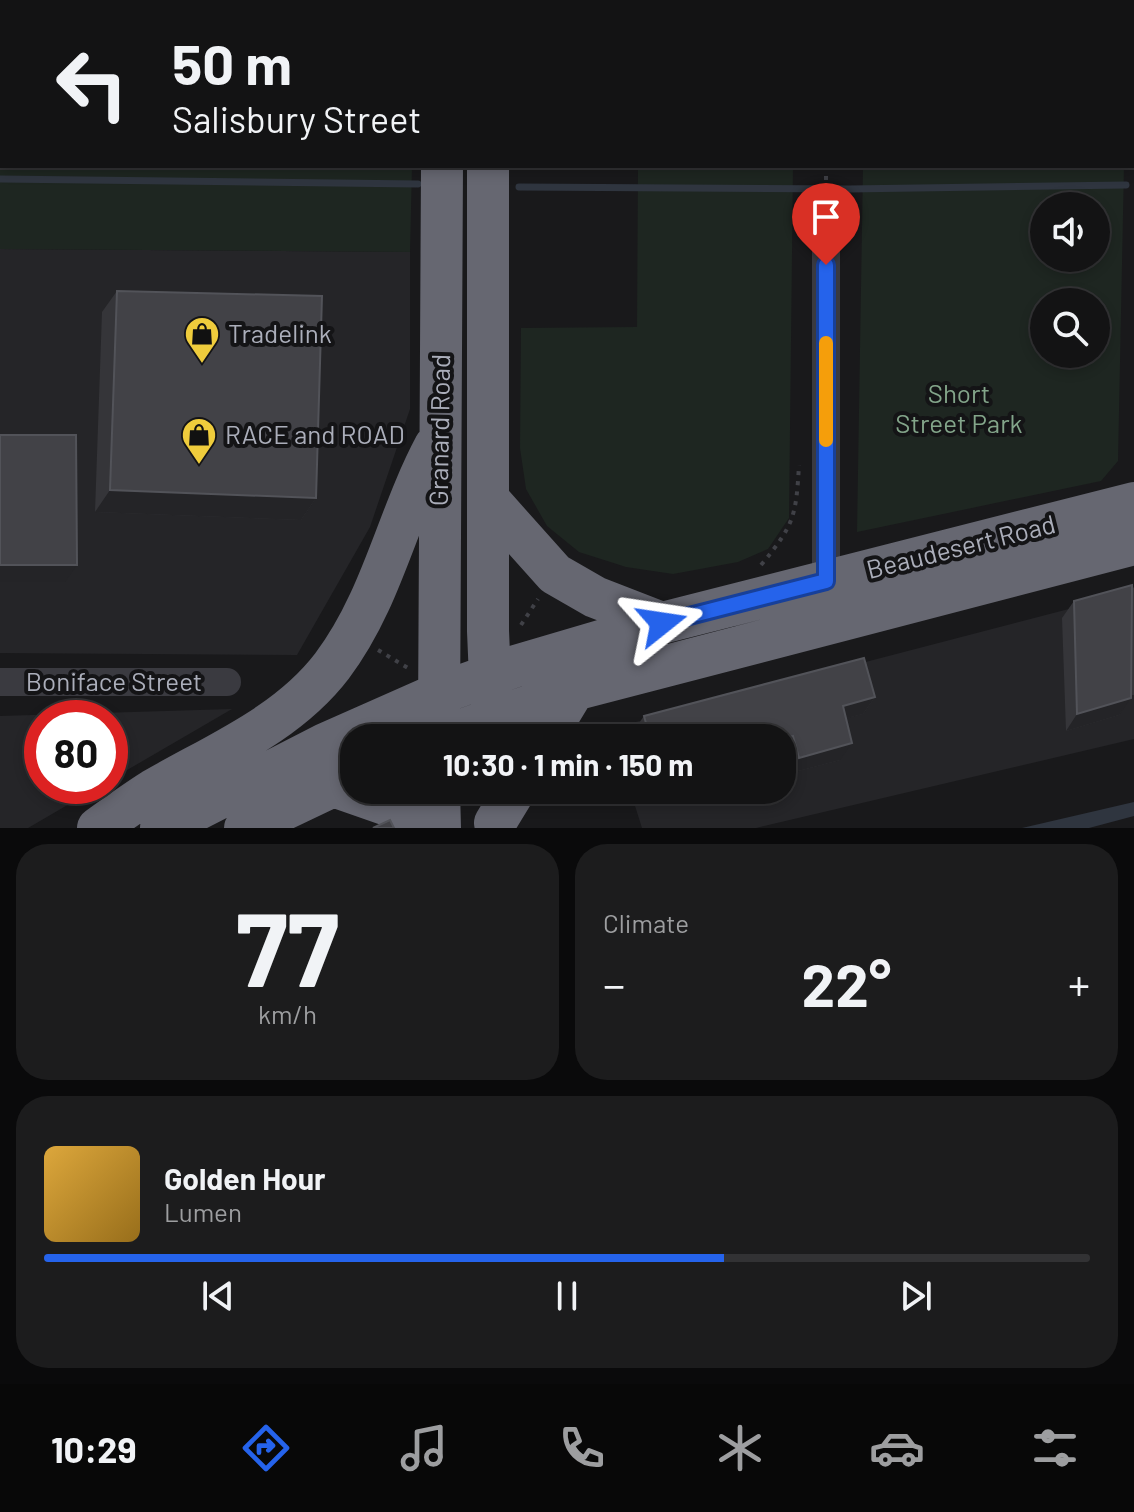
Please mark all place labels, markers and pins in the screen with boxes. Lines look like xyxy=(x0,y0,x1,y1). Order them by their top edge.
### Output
pin xyxy=(792,183,860,265)
shop icon: Tradelink xyxy=(183,315,221,365)
place label: Tradelink xyxy=(228,317,332,348)
shop icon: RACE and ROAD xyxy=(180,416,218,466)
place label: RACE and ROAD xyxy=(225,418,404,449)

